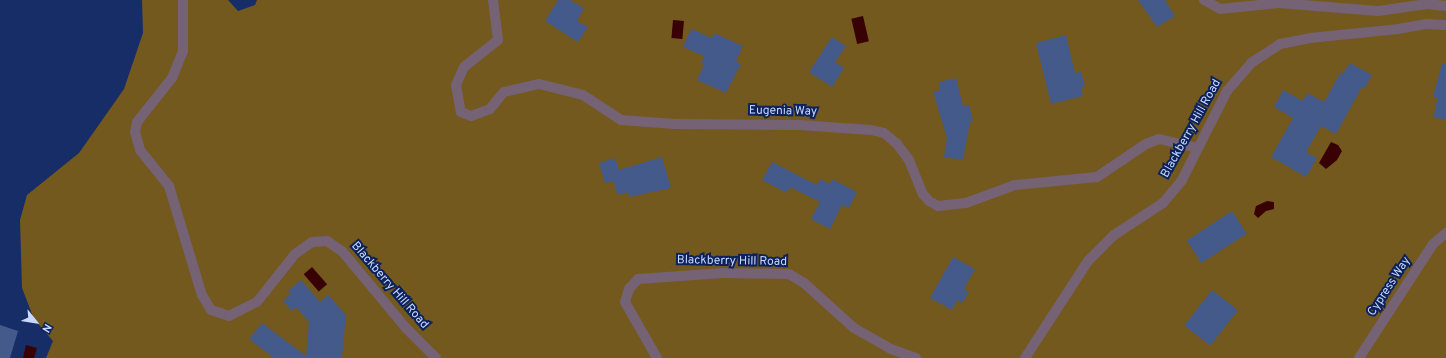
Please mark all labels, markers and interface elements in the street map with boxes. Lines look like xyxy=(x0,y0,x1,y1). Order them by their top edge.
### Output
street label: Blackberry Hill Road xyxy=(1159,77,1225,181)
street label: Eugenia Way xyxy=(749,104,817,120)
street label: Blackberry Hill Road xyxy=(347,240,431,332)
street label: Blackberry Hill Road xyxy=(677,254,787,270)
street label: Cypress Way xyxy=(1365,255,1415,319)
north arrow xyxy=(16,302,56,342)
text: N xyxy=(38,321,54,335)

